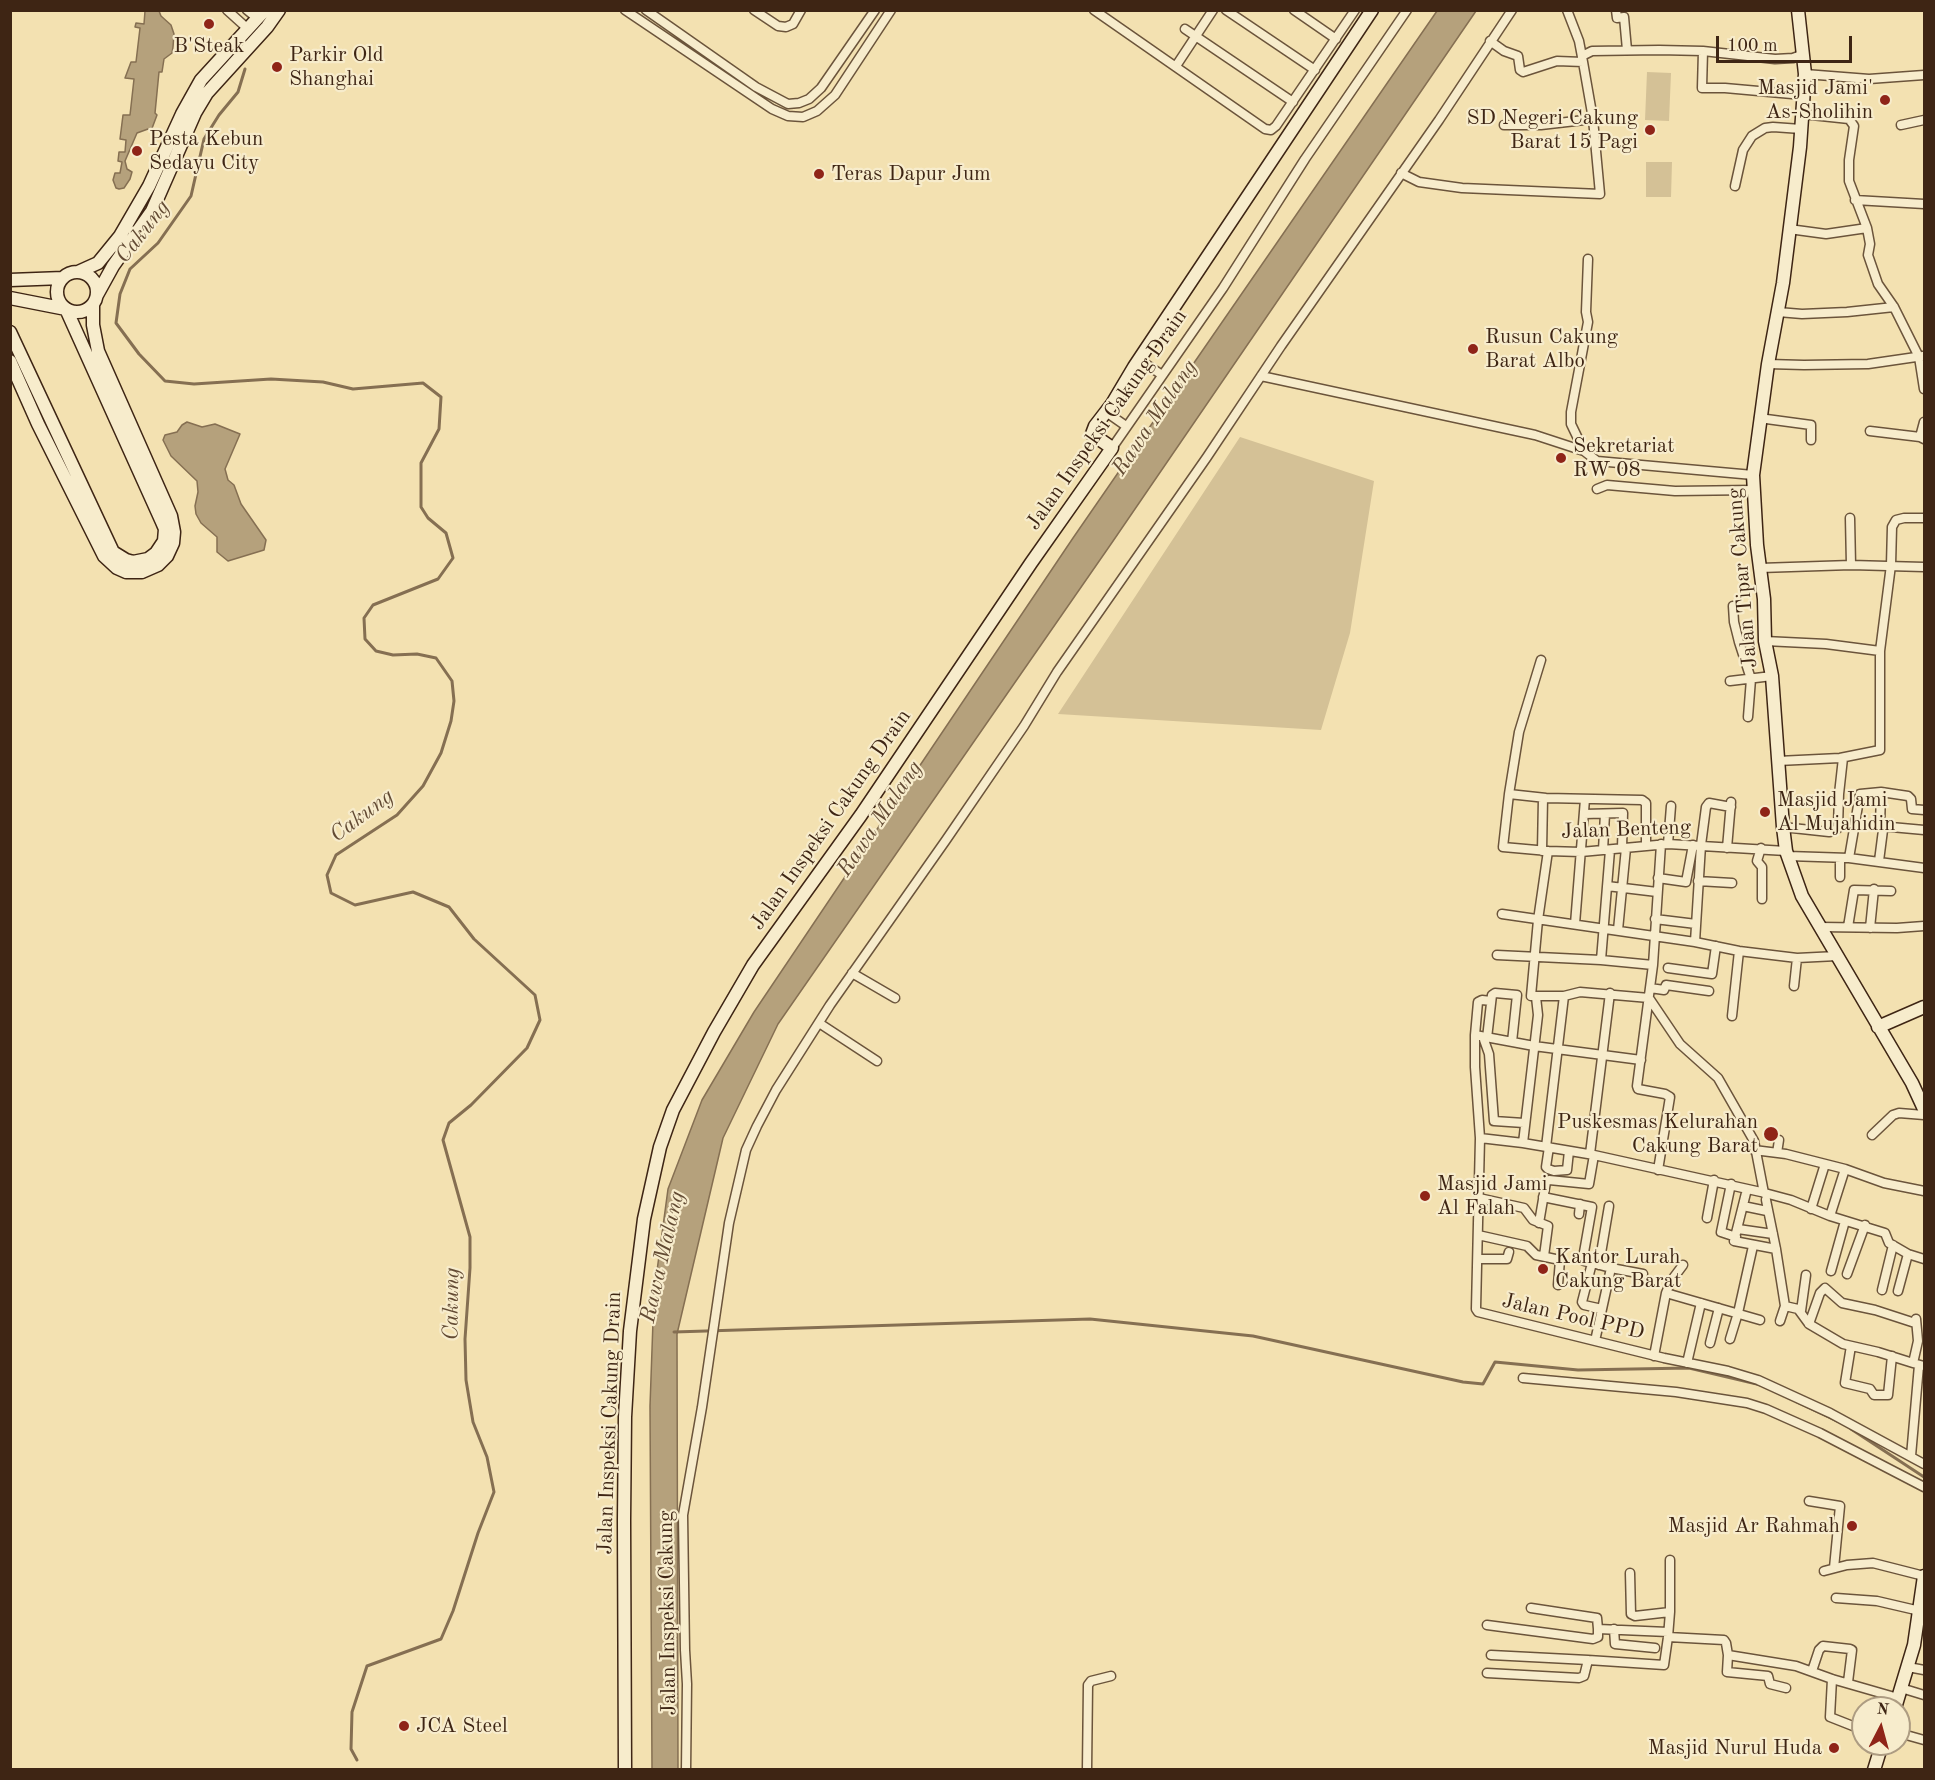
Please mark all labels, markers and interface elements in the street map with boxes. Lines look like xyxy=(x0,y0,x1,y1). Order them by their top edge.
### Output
marker: B'Steak xyxy=(202,17,216,31)
scale bar xyxy=(1719,24,1856,62)
place label: B'Steak xyxy=(174,33,244,59)
text: 100 m xyxy=(1727,37,1778,55)
place label: Parkir Old Shanghai xyxy=(289,42,384,92)
marker: Parkir Old Shanghai xyxy=(270,60,284,74)
place label: Masjid Jami' As-Sholihin xyxy=(1758,75,1873,125)
marker: Masjid Jami' As-Sholihin xyxy=(1878,93,1892,107)
place label: SD Negeri Cakung Barat 15 Pagi xyxy=(1466,105,1638,155)
marker: SD Negeri Cakung Barat 15 Pagi xyxy=(1643,123,1657,137)
place label: Pesta Kebun Sedayu City xyxy=(149,126,263,176)
marker: Pesta Kebun Sedayu City xyxy=(130,144,144,158)
place label: Teras Dapur Jum xyxy=(831,161,991,187)
marker: Teras Dapur Jum xyxy=(812,167,826,181)
water label: Cakung xyxy=(110,195,176,269)
street label: Jalan Inspeksi Cakung Drain xyxy=(1021,305,1193,535)
place label: Rusun Cakung Barat Albo xyxy=(1485,324,1618,374)
marker: Rusun Cakung Barat Albo xyxy=(1466,342,1480,356)
water label: Rawa Malang xyxy=(1107,355,1203,481)
place label: Sekretariat RW 08 xyxy=(1573,433,1675,483)
marker: Sekretariat RW 08 xyxy=(1554,451,1568,465)
street label: Jalan Tipar Cakung xyxy=(1723,487,1763,669)
street label: Jalan Inspeksi Cakung Drain xyxy=(745,705,917,935)
water label: Rawa Malang xyxy=(832,756,928,882)
water label: Cakung xyxy=(325,783,399,849)
place label: Masjid Jami Al Mujahidin xyxy=(1777,787,1896,837)
marker: Masjid Jami Al Mujahidin xyxy=(1758,805,1772,819)
street label: Jalan Benteng xyxy=(1561,815,1691,845)
place label: Puskesmas Kelurahan Cakung Barat xyxy=(1557,1109,1758,1159)
marker: Puskesmas Kelurahan Cakung Barat xyxy=(1762,1125,1780,1143)
place label: Masjid Jami Al Falah xyxy=(1437,1171,1547,1221)
water label: Rawa Malang xyxy=(635,1189,691,1325)
marker: Masjid Jami Al Falah xyxy=(1418,1189,1432,1203)
place label: Kantor Lurah Cakung Barat xyxy=(1555,1244,1681,1294)
marker: Kantor Lurah Cakung Barat xyxy=(1536,1262,1550,1276)
water label: Cakung xyxy=(438,1267,466,1341)
street label: Jalan Pool PPD xyxy=(1499,1288,1647,1346)
street label: Jalan Inspeksi Cakung Drain xyxy=(593,1291,627,1555)
street label: Jalan Inspeksi Cakung xyxy=(654,1510,682,1716)
place label: Masjid Ar Rahmah xyxy=(1668,1513,1840,1539)
marker: Masjid Ar Rahmah xyxy=(1845,1519,1859,1533)
north arrow xyxy=(1851,1696,1911,1756)
text: N xyxy=(1876,1701,1890,1719)
place label: JCA Steel xyxy=(416,1713,508,1739)
marker: JCA Steel xyxy=(397,1719,411,1733)
place label: Masjid Nurul Huda xyxy=(1648,1735,1822,1761)
marker: Masjid Nurul Huda xyxy=(1827,1741,1841,1755)

